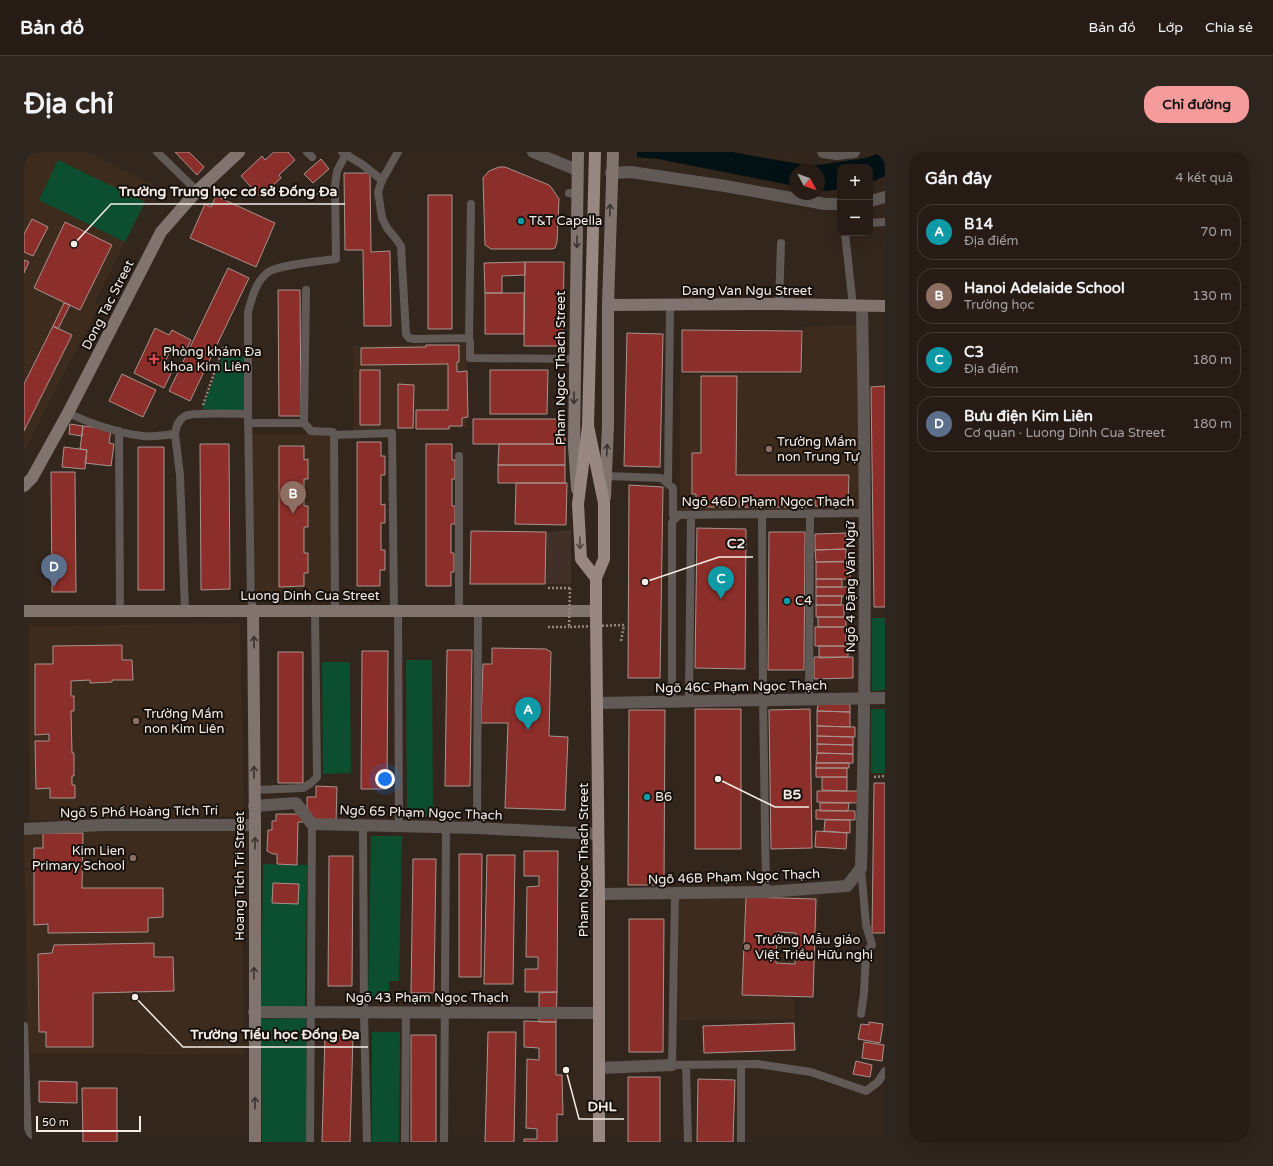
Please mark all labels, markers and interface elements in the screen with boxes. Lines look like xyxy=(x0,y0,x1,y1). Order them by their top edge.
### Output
text: Bản đồ xyxy=(20,17,84,39)
text: Bản đồ xyxy=(1089,19,1136,36)
text: Lớp xyxy=(1158,19,1183,36)
text: Chia sẻ xyxy=(1205,19,1253,36)
button: Chỉ đường xyxy=(1144,86,1249,123)
text: Địa chỉ xyxy=(24,87,114,121)
north arrow xyxy=(789,164,825,200)
map controls xyxy=(837,164,873,236)
button: + xyxy=(837,164,873,200)
text: Gần đây xyxy=(925,168,992,189)
text: 4 kết quả xyxy=(1175,170,1233,186)
callout: Trường Trung học cơ sở Đống Đa xyxy=(111,178,345,204)
text: Trường Trung học cơ sở Đống Đa xyxy=(118,183,337,200)
button: − xyxy=(837,200,873,236)
one-way arrow xyxy=(607,204,614,217)
place label: T&T Capella xyxy=(529,213,602,229)
text: B14 xyxy=(964,215,993,233)
marker: T&T Capella xyxy=(516,216,526,226)
text: A xyxy=(934,224,944,240)
text: 70 m xyxy=(1200,224,1232,240)
text: Địa điểm xyxy=(964,233,1018,249)
one-way arrow xyxy=(573,235,580,248)
street label: Dong Tac Street xyxy=(78,257,138,353)
text: Hanoi Adelaide School xyxy=(964,279,1125,297)
street label: Dang Van Ngu Street xyxy=(682,283,812,299)
text: B xyxy=(934,288,944,304)
text: 130 m xyxy=(1192,288,1232,304)
street label: Pham Ngoc Thach Street xyxy=(553,291,569,445)
text: Trường học xyxy=(964,297,1034,313)
text: C3 xyxy=(964,343,984,361)
place label: Phòng khám Đa khoa Kim Liên xyxy=(163,344,262,375)
text: C xyxy=(934,352,944,368)
text: 180 m xyxy=(1192,352,1232,368)
marker: Phòng khám Đa khoa Kim Liên xyxy=(148,353,160,365)
text: Địa điểm xyxy=(964,361,1018,377)
one-way arrow xyxy=(571,391,578,404)
text: Bưu điện Kim Liên xyxy=(964,407,1093,425)
text: D xyxy=(934,416,944,432)
text: 180 m xyxy=(1192,416,1232,432)
text: Cơ quan · Luong Dinh Cua Street xyxy=(964,425,1165,441)
place label: Trường Mầm non Trung Tự xyxy=(777,434,860,465)
one-way arrow xyxy=(603,444,611,457)
marker: Trường Mầm non Trung Tự xyxy=(764,444,774,454)
pin: B xyxy=(280,481,306,514)
street label: Ngõ 46D Phạm Ngọc Thạch xyxy=(682,494,855,510)
street label: Ngõ 4 Đặng Văn Ngữ xyxy=(843,520,859,653)
callout: C2 xyxy=(719,531,753,557)
text: C2 xyxy=(727,535,745,552)
one-way arrow xyxy=(576,536,584,549)
pin: D xyxy=(41,554,67,587)
pin: C xyxy=(708,566,734,599)
street label: Luong Dinh Cua Street xyxy=(240,588,380,604)
place label: C4 xyxy=(795,593,812,609)
marker: C4 xyxy=(782,596,792,606)
one-way arrow xyxy=(250,636,258,649)
street label: Ngõ 46C Phạm Ngọc Thạch xyxy=(655,677,827,697)
pin: A xyxy=(515,697,541,730)
place label: Trường Mầm non Kim Liên xyxy=(144,706,224,737)
marker: Trường Mầm non Kim Liên xyxy=(131,716,141,726)
one-way arrow xyxy=(250,766,258,779)
your location xyxy=(375,769,395,789)
callout: B5 xyxy=(775,781,809,807)
street label: Pham Ngoc Thach Street xyxy=(576,783,592,937)
text: B5 xyxy=(783,786,801,803)
place label: B6 xyxy=(655,789,672,805)
marker: B6 xyxy=(642,792,652,802)
street label: Ngõ 65 Phạm Ngọc Thạch xyxy=(339,802,503,824)
street label: Ngõ 5 Phố Hoàng Tích Trí xyxy=(60,803,218,821)
street label: Hoang Tich Tri Street xyxy=(232,811,248,941)
one-way arrow xyxy=(251,837,259,850)
place label: Kim Lien Primary School xyxy=(32,843,125,874)
marker: Kim Lien Primary School xyxy=(128,853,138,863)
street label: Ngõ 46B Phạm Ngọc Thạch xyxy=(648,866,820,888)
place label: Trường Mẫu giáo Việt Triều Hữu nghị xyxy=(755,932,873,963)
marker: Trường Mẫu giáo Việt Triều Hữu nghị xyxy=(742,942,752,952)
one-way arrow xyxy=(250,967,258,980)
street label: Ngõ 43 Phạm Ngọc Thạch xyxy=(345,990,509,1006)
callout: Trường Tiểu học Đống Đa xyxy=(183,1021,368,1047)
text: Trường Tiểu học Đống Đa xyxy=(189,1026,360,1043)
callout: DHL xyxy=(579,1093,624,1119)
one-way arrow xyxy=(251,1097,259,1110)
text: DHL xyxy=(587,1098,618,1115)
scale bar xyxy=(36,1114,141,1133)
text: 50 m xyxy=(42,1116,69,1129)

